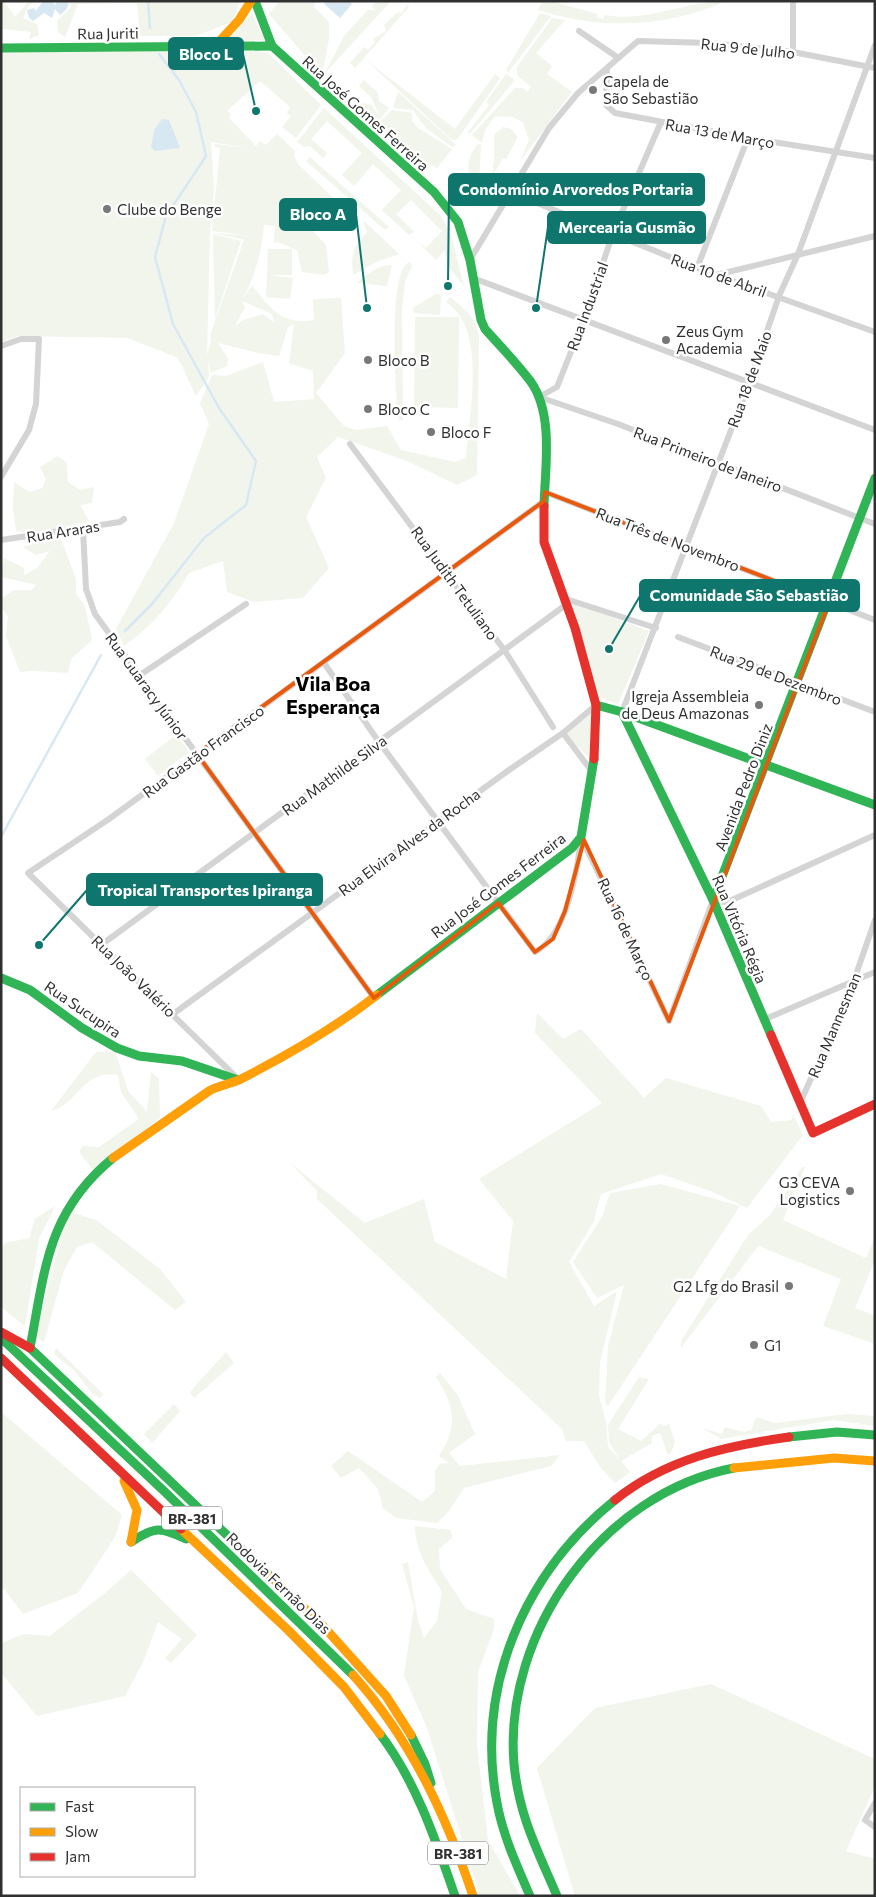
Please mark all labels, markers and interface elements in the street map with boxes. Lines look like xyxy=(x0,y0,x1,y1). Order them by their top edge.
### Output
street label: Rua Juriti xyxy=(77,23,139,43)
street label: Rua 9 de Julho xyxy=(700,34,796,62)
callout: Bloco L xyxy=(169,38,243,69)
text: Bloco L xyxy=(179,44,233,63)
street label: Rua José Gomes Ferreira xyxy=(299,51,433,175)
place label: Capela de São Sebastião xyxy=(603,72,698,107)
marker: Capela de São Sebastião xyxy=(587,84,599,96)
street label: Rua 13 de Março xyxy=(664,115,776,151)
callout: Condomínio Arvoredos Portaria xyxy=(449,174,704,205)
text: Condomínio Arvoredos Portaria xyxy=(459,179,693,198)
callout: Bloco A xyxy=(280,199,356,230)
place label: Clube do Benge xyxy=(117,200,222,218)
marker: Clube do Benge xyxy=(101,203,113,215)
text: Bloco A xyxy=(290,204,347,223)
callout: Mercearia Gusmão xyxy=(548,212,705,243)
text: Mercearia Gusmão xyxy=(558,217,696,236)
street label: Rua 10 de Abril xyxy=(669,249,769,301)
street label: Rua Industrial xyxy=(563,259,611,353)
place label: Zeus Gym Academia xyxy=(676,322,744,357)
street label: Rua 18 de Maio xyxy=(723,328,775,430)
marker: Zeus Gym Academia xyxy=(660,334,672,346)
place label: Bloco B xyxy=(378,351,430,369)
marker: Bloco B xyxy=(362,354,374,366)
place label: Bloco C xyxy=(378,400,430,418)
marker: Bloco C xyxy=(362,403,374,415)
street label: Rua Primeiro de Janeiro xyxy=(631,422,785,496)
place label: Bloco F xyxy=(441,423,491,441)
marker: Bloco F xyxy=(425,426,437,438)
street label: Rua Três de Novembro xyxy=(594,503,742,575)
street label: Rua Araras xyxy=(25,516,101,546)
street label: Rua Judith Tetuliano xyxy=(408,523,502,643)
callout: Comunidade São Sebastião xyxy=(640,580,859,611)
text: Comunidade São Sebastião xyxy=(650,585,849,604)
street label: Rua Guaracy Júnior xyxy=(102,629,192,743)
street label: Rua 29 de Dezembro xyxy=(708,642,844,708)
district label: Vila Boa Esperança xyxy=(286,671,380,718)
place label: Igreja Assembleia de Deus Amazonas xyxy=(622,687,749,722)
marker: Igreja Assembleia de Deus Amazonas xyxy=(753,699,765,711)
street label: Rua Gastão Francisco xyxy=(139,701,267,801)
street label: Avenida Pedro Diniz xyxy=(710,721,776,853)
street label: Rua Mathilde Silva xyxy=(278,731,390,819)
street label: Rua Elvira Alves da Rocha xyxy=(335,785,483,899)
street label: Rua José Gomes Ferreira xyxy=(427,829,569,941)
street label: Rua Vitória Régia xyxy=(709,872,771,986)
callout: Tropical Transportes Ipiranga xyxy=(87,874,322,905)
street label: Rua 16 de Março xyxy=(594,875,658,983)
text: Tropical Transportes Ipiranga xyxy=(97,880,313,899)
street label: Rua João Valério xyxy=(88,931,180,1021)
street label: Rua Mannesman xyxy=(804,970,864,1080)
street label: Rua Sucupira xyxy=(41,977,125,1041)
place label: G3 CEVA Logistics xyxy=(779,1173,840,1208)
marker: G3 CEVA Logistics xyxy=(844,1185,856,1197)
place label: G2 Lfg do Brasil xyxy=(673,1277,779,1295)
marker: G2 Lfg do Brasil xyxy=(783,1280,795,1292)
place label: G1 xyxy=(764,1336,781,1354)
marker: G1 xyxy=(748,1339,760,1351)
road number: BR-381 xyxy=(162,1506,222,1530)
street label: Rodovia Fernão Dias xyxy=(223,1529,335,1638)
legend xyxy=(20,1787,195,1877)
text: Fast xyxy=(65,1797,94,1815)
text: Slow xyxy=(65,1822,98,1840)
road number: BR-381 xyxy=(428,1842,488,1865)
text: Jam xyxy=(65,1847,90,1865)

